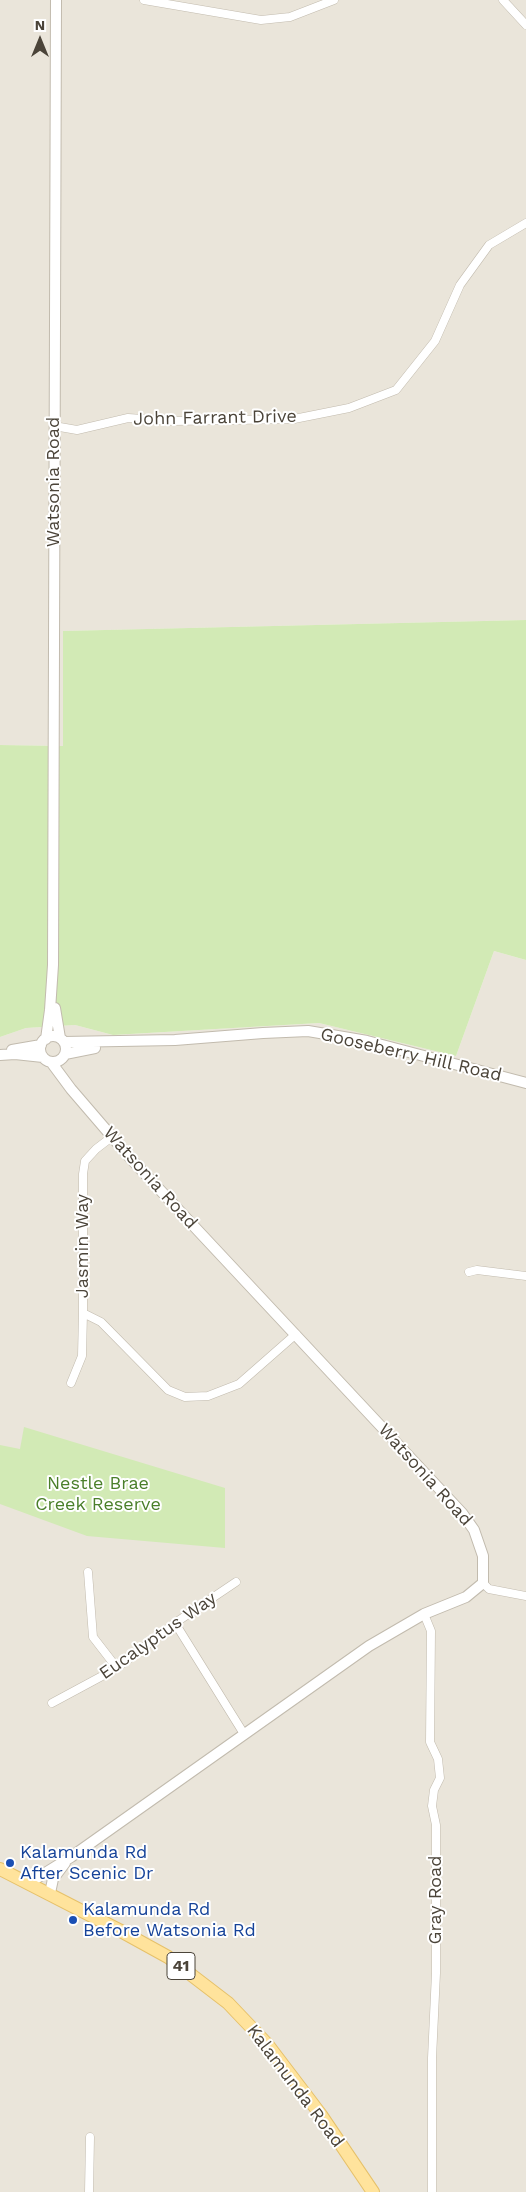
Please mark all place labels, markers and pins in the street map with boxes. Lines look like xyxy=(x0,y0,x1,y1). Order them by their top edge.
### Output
place label: Kalamunda Rd After Scenic Dr xyxy=(20,1842,153,1885)
marker: Kalamunda Rd After Scenic Dr xyxy=(4,1857,16,1869)
place label: Kalamunda Rd Before Watsonia Rd xyxy=(83,1899,256,1942)
marker: Kalamunda Rd Before Watsonia Rd xyxy=(67,1914,79,1926)

